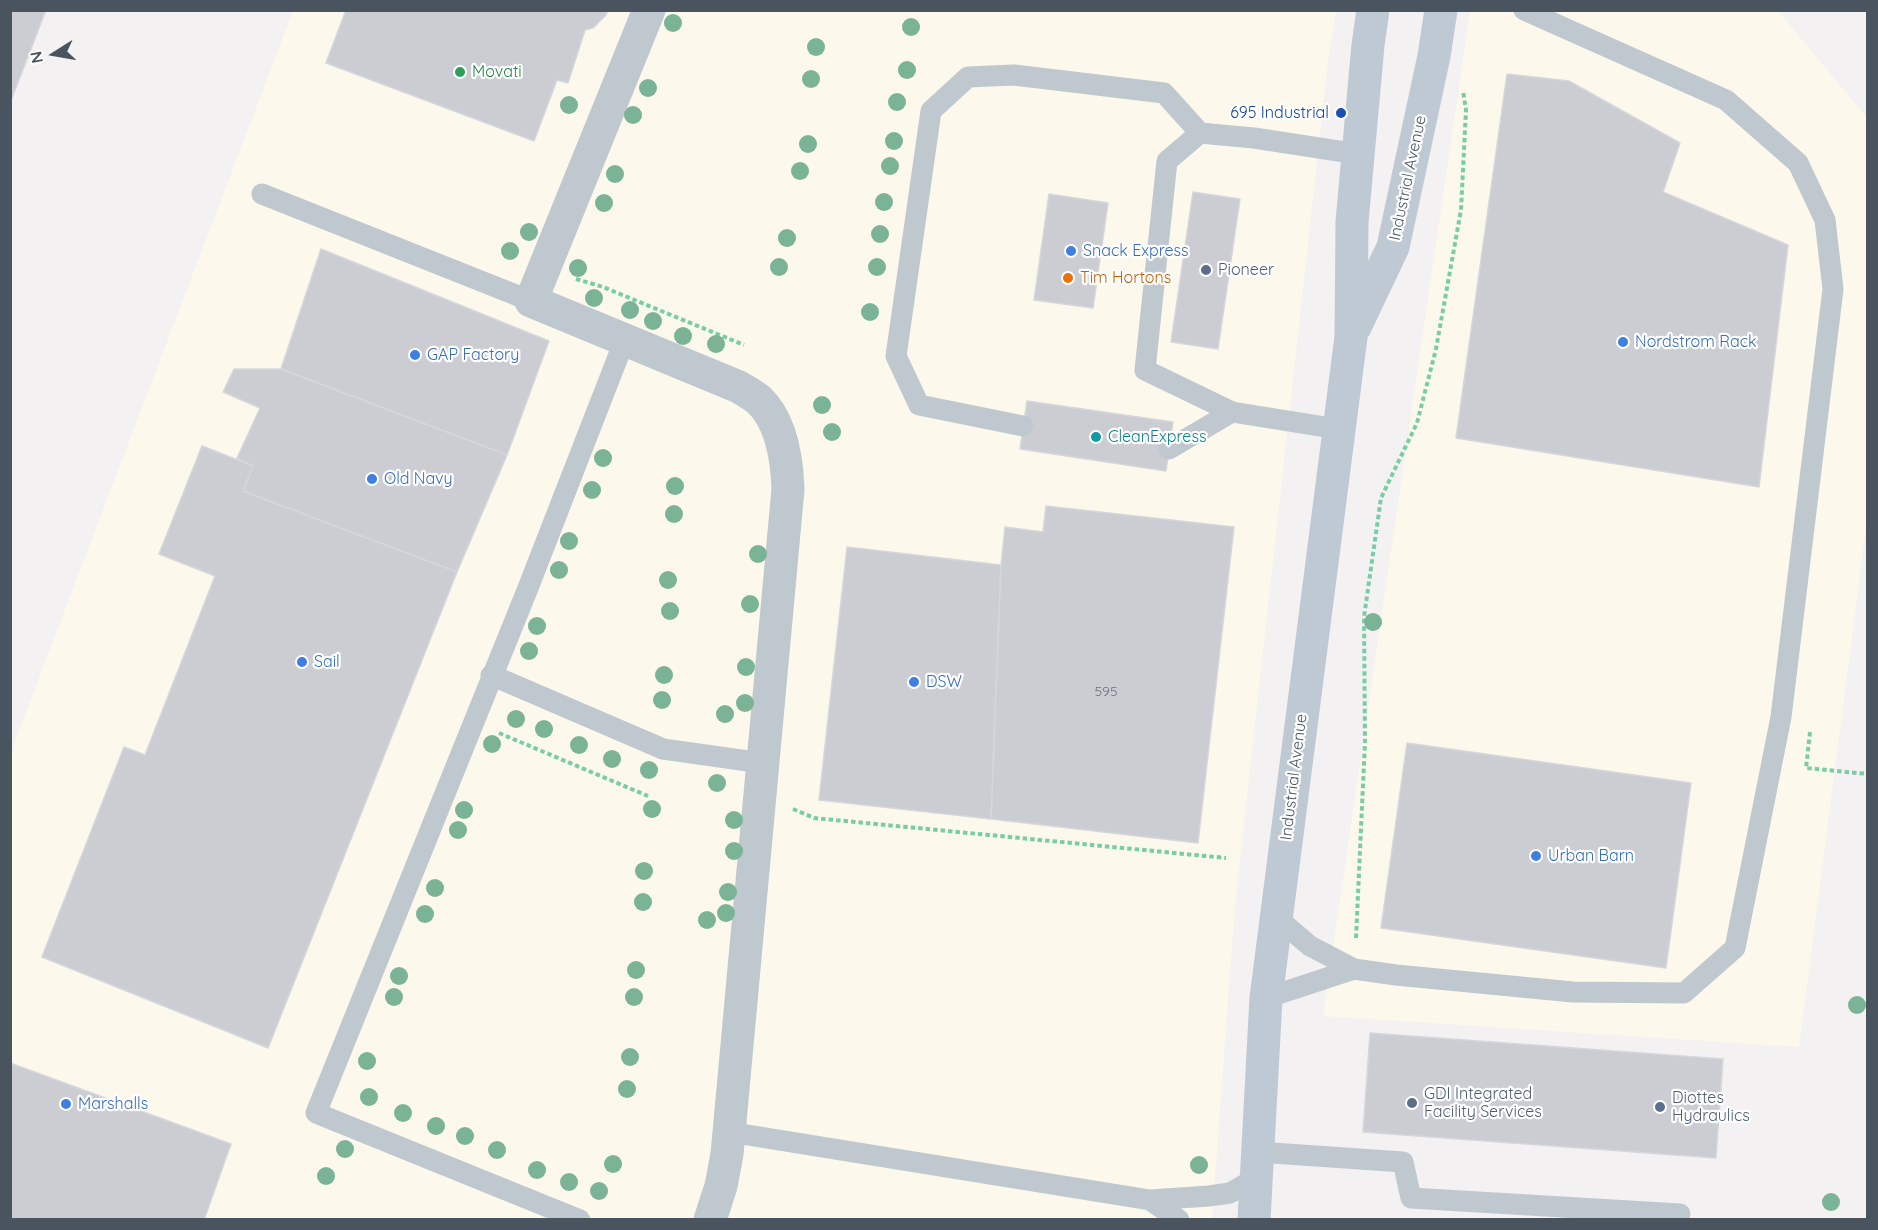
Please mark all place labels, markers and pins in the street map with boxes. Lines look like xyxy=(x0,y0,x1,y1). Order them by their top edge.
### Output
place label: Movati xyxy=(472,62,522,82)
marker: Movati xyxy=(453,65,467,79)
place label: 695 Industrial xyxy=(1230,103,1329,123)
marker: 695 Industrial xyxy=(1334,106,1348,120)
place label: Snack Express xyxy=(1083,241,1189,261)
marker: Snack Express xyxy=(1064,244,1078,258)
place label: Pioneer xyxy=(1218,260,1274,280)
marker: Pioneer xyxy=(1199,263,1213,277)
place label: Tim Hortons xyxy=(1080,268,1171,288)
marker: Tim Hortons xyxy=(1061,271,1075,285)
place label: Nordstrom Rack xyxy=(1635,332,1757,352)
marker: Nordstrom Rack xyxy=(1616,335,1630,349)
place label: GAP Factory xyxy=(427,345,519,365)
marker: GAP Factory xyxy=(408,348,422,362)
place label: CleanExpress xyxy=(1108,427,1206,447)
marker: CleanExpress xyxy=(1089,430,1103,444)
place label: Old Navy xyxy=(384,469,453,489)
marker: Old Navy xyxy=(365,472,379,486)
place label: Sail xyxy=(314,652,340,672)
marker: Sail xyxy=(295,655,309,669)
place label: DSW xyxy=(926,672,962,692)
marker: DSW xyxy=(907,675,921,689)
place label: Urban Barn xyxy=(1548,846,1634,866)
marker: Urban Barn xyxy=(1529,849,1543,863)
place label: GDI Integrated Facility Services xyxy=(1424,1084,1542,1122)
place label: Diottes Hydraulics xyxy=(1672,1088,1750,1126)
place label: Marshalls xyxy=(78,1094,148,1114)
marker: GDI Integrated Facility Services xyxy=(1405,1096,1419,1110)
marker: Marshalls xyxy=(59,1097,73,1111)
marker: Diottes Hydraulics xyxy=(1653,1100,1667,1114)

